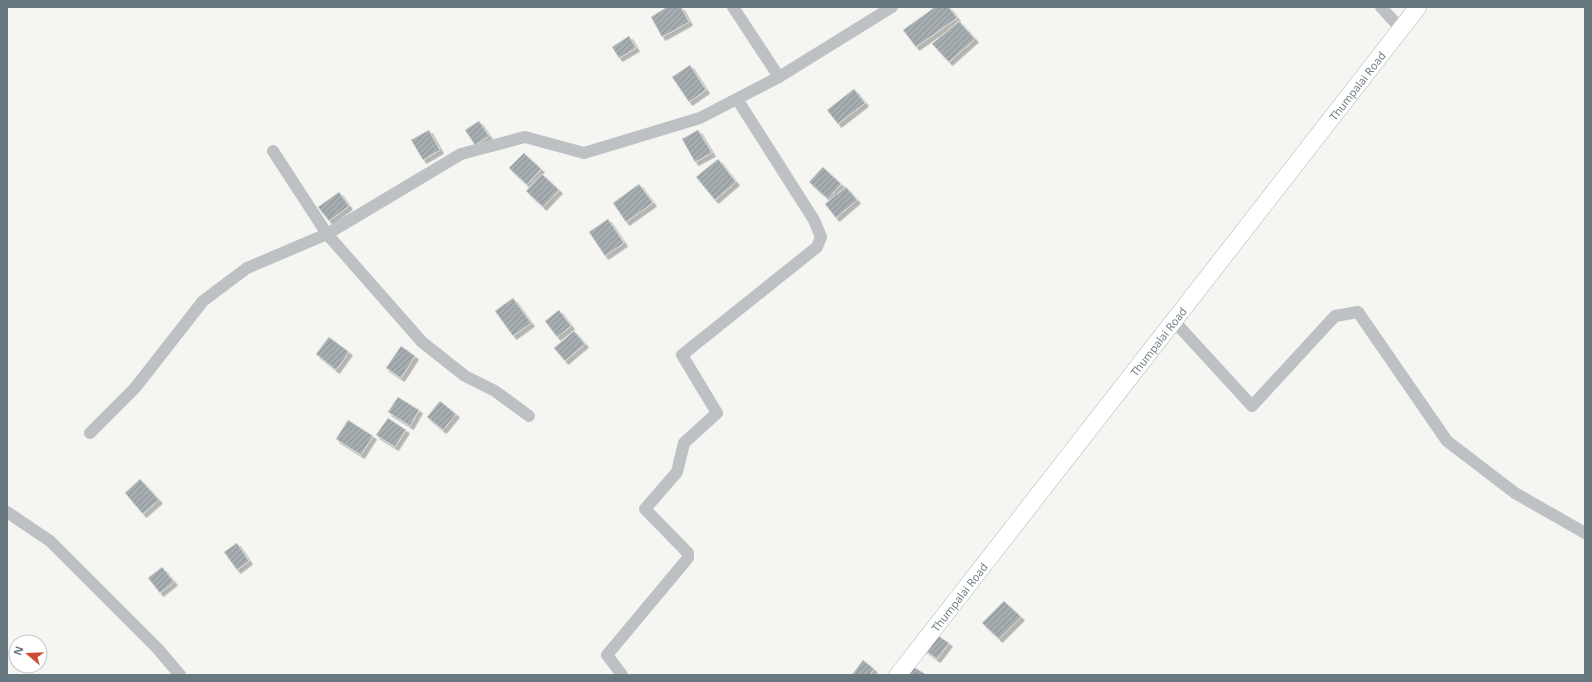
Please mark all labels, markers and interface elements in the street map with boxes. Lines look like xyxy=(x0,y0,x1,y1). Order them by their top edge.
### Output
street label: Thumpalai Road xyxy=(1325,48,1388,123)
street label: Thumpalai Road xyxy=(1126,304,1189,379)
street label: Thumpalai Road xyxy=(927,559,990,634)
north arrow xyxy=(8,634,48,674)
text: N xyxy=(10,644,27,657)

